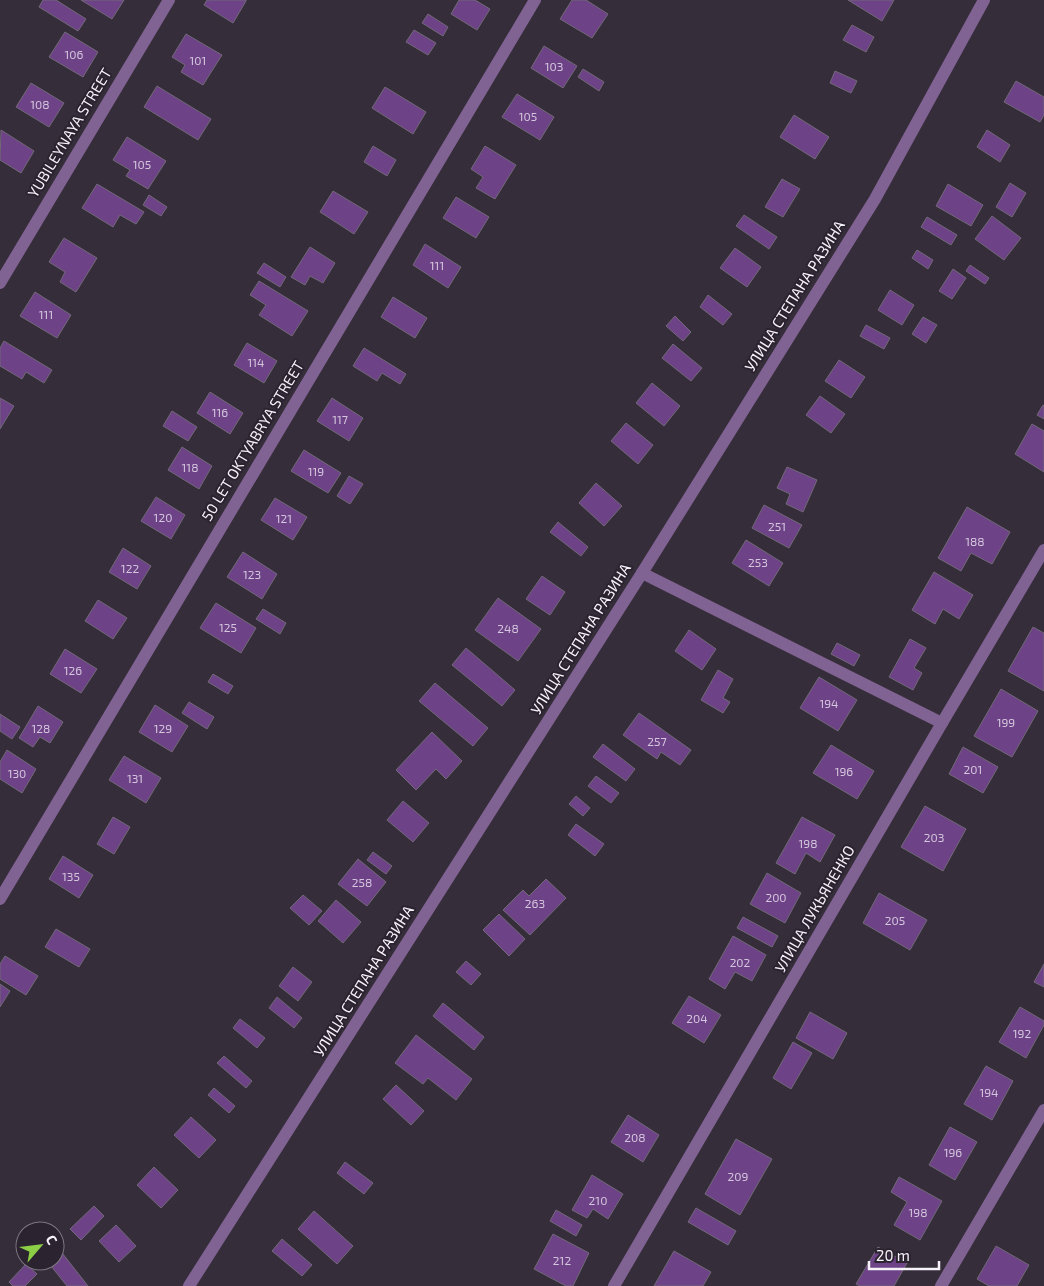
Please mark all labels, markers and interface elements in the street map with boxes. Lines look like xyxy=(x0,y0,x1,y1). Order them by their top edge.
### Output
house number: 106 xyxy=(65,47,84,61)
house number: 101 xyxy=(190,53,206,67)
house number: 103 xyxy=(545,59,563,73)
street label: YUBILEYNAYA STREET xyxy=(23,64,115,200)
house number: 108 xyxy=(30,97,50,111)
house number: 105 xyxy=(519,109,537,123)
house number: 105 xyxy=(133,157,151,171)
street label: УЛИЦА СТЕПАНА РАЗИНА xyxy=(740,216,848,374)
house number: 111 xyxy=(430,258,444,272)
house number: 111 xyxy=(39,307,53,321)
house number: 114 xyxy=(248,355,264,369)
street label: 50 LET OKTYABRYA STREET xyxy=(197,357,307,524)
house number: 116 xyxy=(212,405,228,419)
house number: 117 xyxy=(332,412,348,426)
house number: 118 xyxy=(182,460,198,474)
house number: 119 xyxy=(308,464,324,478)
house number: 120 xyxy=(154,510,172,524)
house number: 121 xyxy=(276,511,292,525)
house number: 251 xyxy=(768,519,786,533)
house number: 188 xyxy=(965,534,985,548)
house number: 253 xyxy=(748,555,768,569)
street label: УЛИЦА СТЕПАНА РАЗИНА xyxy=(526,559,634,717)
house number: 122 xyxy=(121,561,139,575)
house number: 123 xyxy=(243,567,261,581)
house number: 125 xyxy=(219,620,237,634)
house number: 248 xyxy=(497,621,519,635)
house number: 126 xyxy=(64,663,82,677)
house number: 194 xyxy=(819,696,839,710)
house number: 199 xyxy=(997,715,1015,729)
house number: 128 xyxy=(32,721,50,735)
house number: 129 xyxy=(154,721,172,735)
house number: 257 xyxy=(647,734,667,748)
house number: 201 xyxy=(964,762,982,776)
house number: 196 xyxy=(835,764,853,778)
house number: 130 xyxy=(8,766,26,780)
house number: 131 xyxy=(127,771,143,785)
house number: 203 xyxy=(924,830,944,844)
house number: 198 xyxy=(799,836,817,850)
street label: УЛИЦА ЛУКЬЯНЕНКО xyxy=(770,842,858,975)
house number: 135 xyxy=(62,869,80,883)
house number: 258 xyxy=(352,875,372,889)
house number: 200 xyxy=(765,890,787,904)
house number: 263 xyxy=(525,896,545,910)
street label: УЛИЦА СТЕПАНА РАЗИНА xyxy=(309,901,417,1059)
house number: 205 xyxy=(885,913,905,927)
house number: 202 xyxy=(730,955,751,969)
house number: 204 xyxy=(686,1011,708,1025)
house number: 192 xyxy=(1013,1026,1031,1040)
house number: 194 xyxy=(979,1085,999,1099)
house number: 208 xyxy=(624,1130,646,1144)
house number: 196 xyxy=(944,1145,962,1159)
house number: 209 xyxy=(728,1169,749,1183)
house number: 210 xyxy=(589,1193,607,1207)
house number: 198 xyxy=(909,1205,927,1219)
north arrow xyxy=(15,1221,65,1271)
text: С xyxy=(42,1232,61,1247)
scale bar xyxy=(869,1238,939,1270)
text: 20 m xyxy=(876,1246,910,1264)
house number: 212 xyxy=(553,1253,571,1267)

